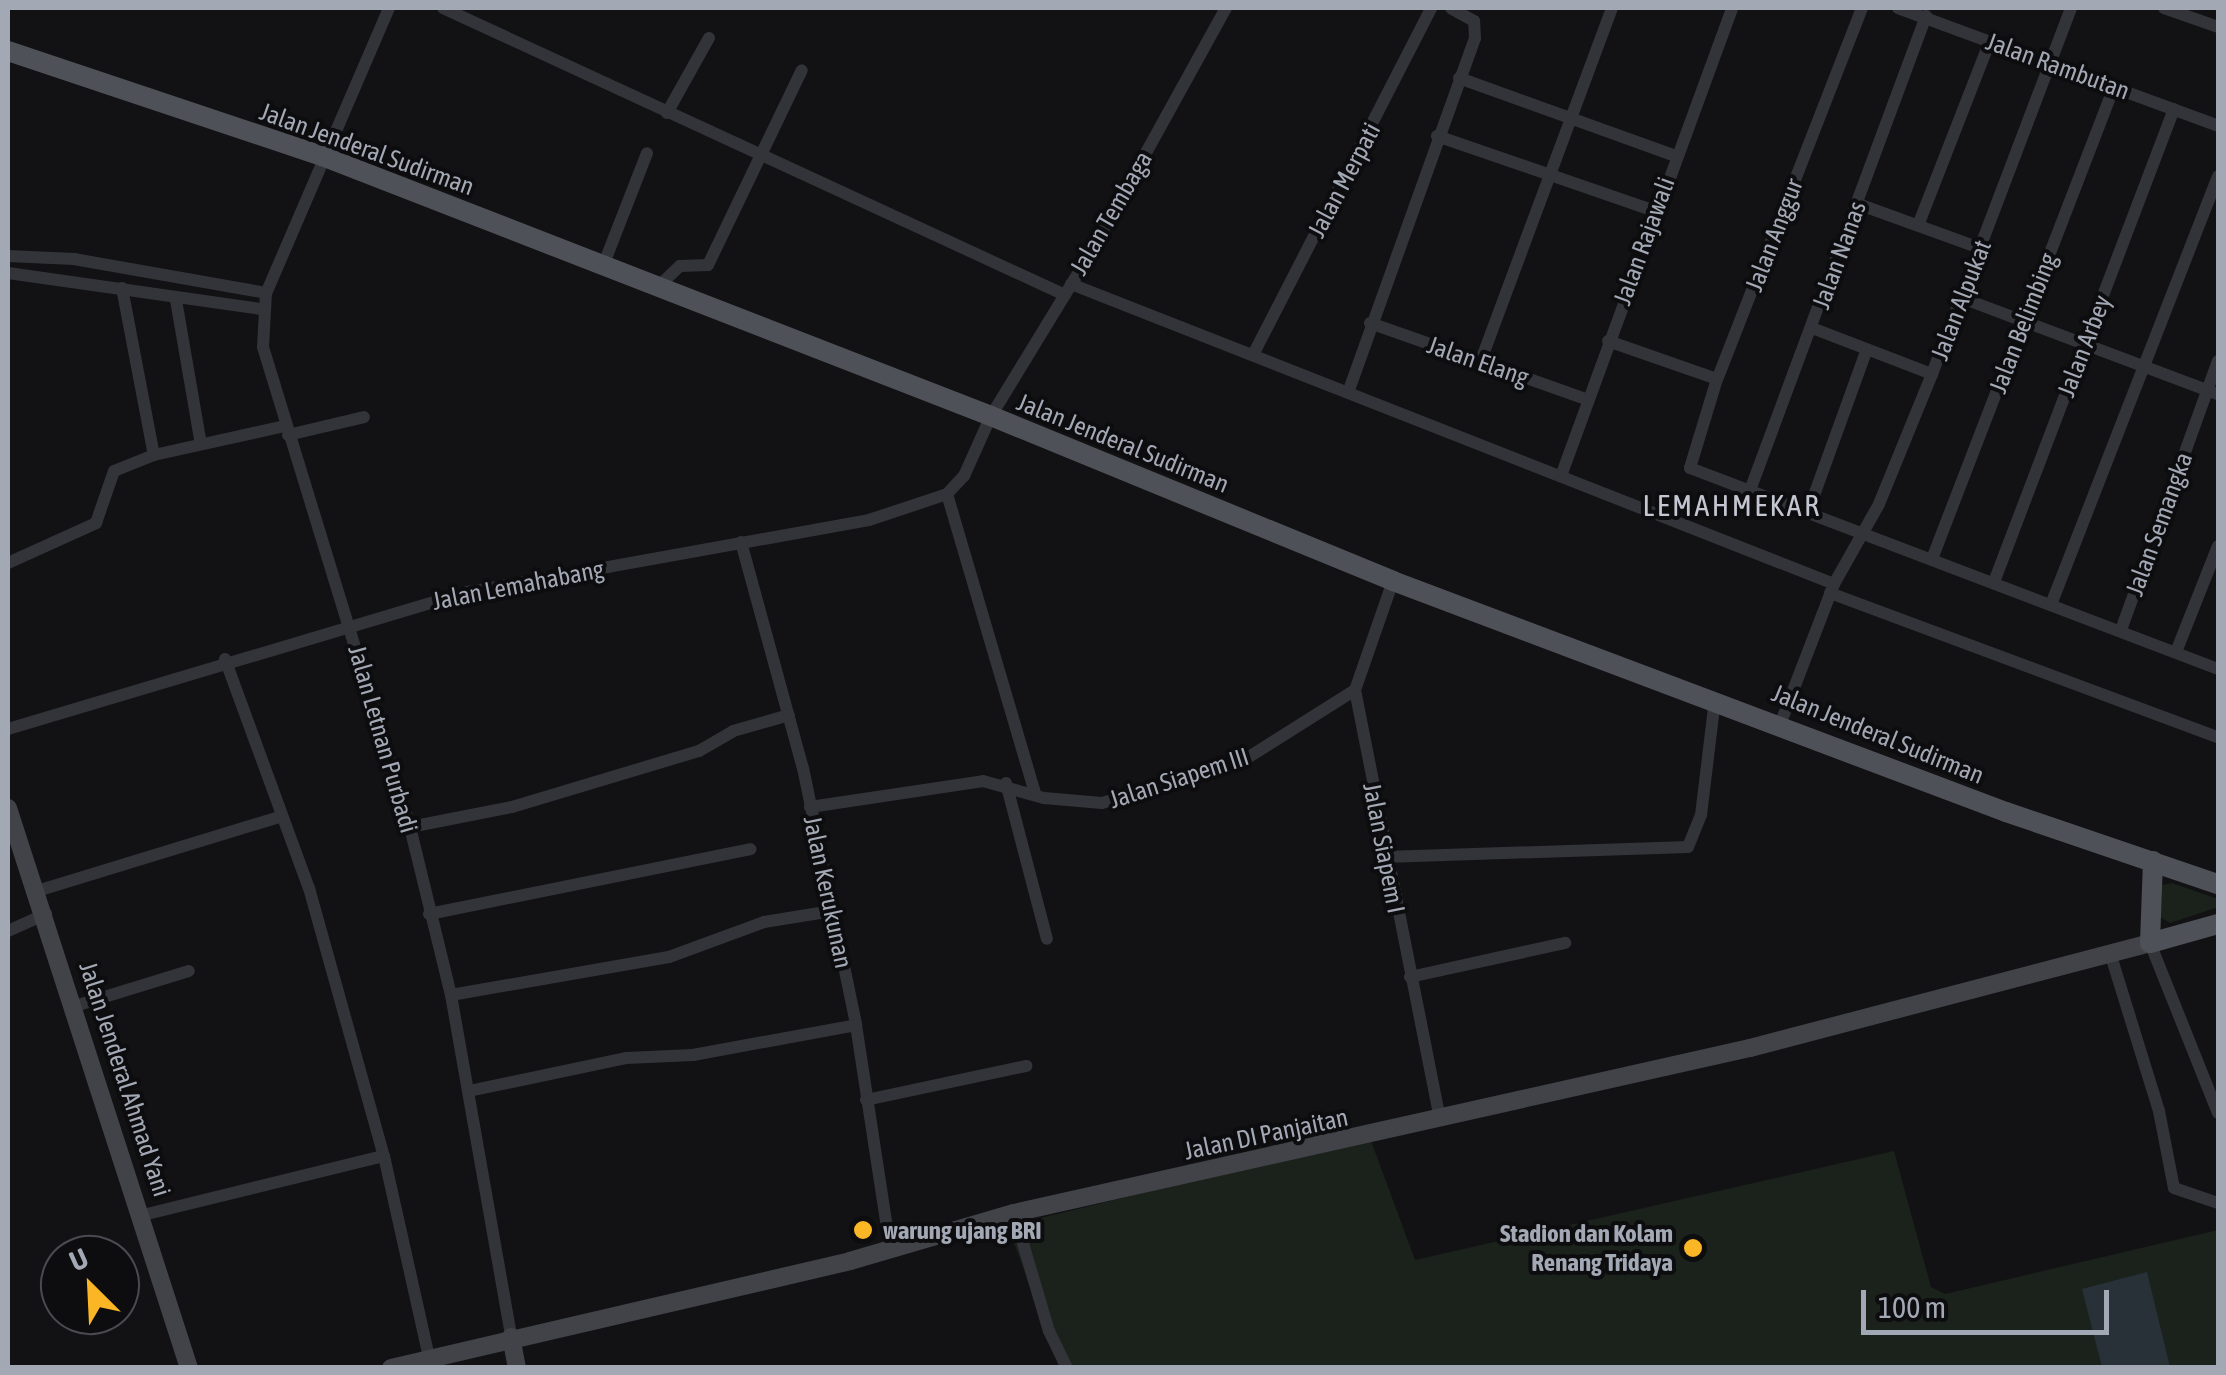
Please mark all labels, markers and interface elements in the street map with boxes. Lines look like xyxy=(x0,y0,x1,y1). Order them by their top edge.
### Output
street label: Jalan Rambutan xyxy=(1982,26,2134,106)
street label: Jalan Jenderal Sudirman xyxy=(256,96,478,202)
street label: Jalan Merpati xyxy=(1301,118,1387,242)
street label: Jalan Tembaga xyxy=(1064,146,1158,280)
street label: Jalan Rajawali xyxy=(1607,173,1681,309)
street label: Jalan Anggur xyxy=(1739,174,1809,296)
street label: Jalan Nanas xyxy=(1806,197,1872,313)
street label: Jalan Alpukat xyxy=(1924,236,1998,364)
street label: Jalan Belimbing xyxy=(1983,249,2063,397)
street label: Jalan Arbey xyxy=(2051,291,2117,401)
street label: Jalan Elang xyxy=(1423,330,1533,392)
street label: Jalan Jenderal Sudirman xyxy=(1013,387,1233,499)
street label: Jalan Semangka xyxy=(2119,448,2199,600)
district label: LEMAHMEKAR xyxy=(1643,487,1821,523)
street label: Jalan Lemahabang xyxy=(430,554,606,616)
street label: Jalan Letnan Purbadi xyxy=(342,642,424,836)
street label: Jalan Jenderal Sudirman xyxy=(1768,678,1988,790)
street label: Jalan Siapem III xyxy=(1105,741,1253,815)
street label: Jalan Siapem I xyxy=(1357,780,1411,916)
street label: Jalan Kerukunan xyxy=(797,813,859,971)
street label: Jalan Jenderal Ahmad Yani xyxy=(73,958,177,1200)
street label: Jalan DI Panjaitan xyxy=(1181,1102,1351,1166)
place label: warung ujang BRI xyxy=(883,1215,1042,1245)
marker: warung ujang BRI xyxy=(852,1219,874,1241)
place label: Stadion dan Kolam Renang Tridaya xyxy=(1500,1219,1673,1278)
north arrow xyxy=(40,1235,140,1335)
marker: Stadion dan Kolam Renang Tridaya xyxy=(1682,1237,1704,1259)
text: U xyxy=(65,1241,93,1277)
scale bar xyxy=(1866,1270,2114,1332)
text: 100 m xyxy=(1878,1290,1946,1324)

